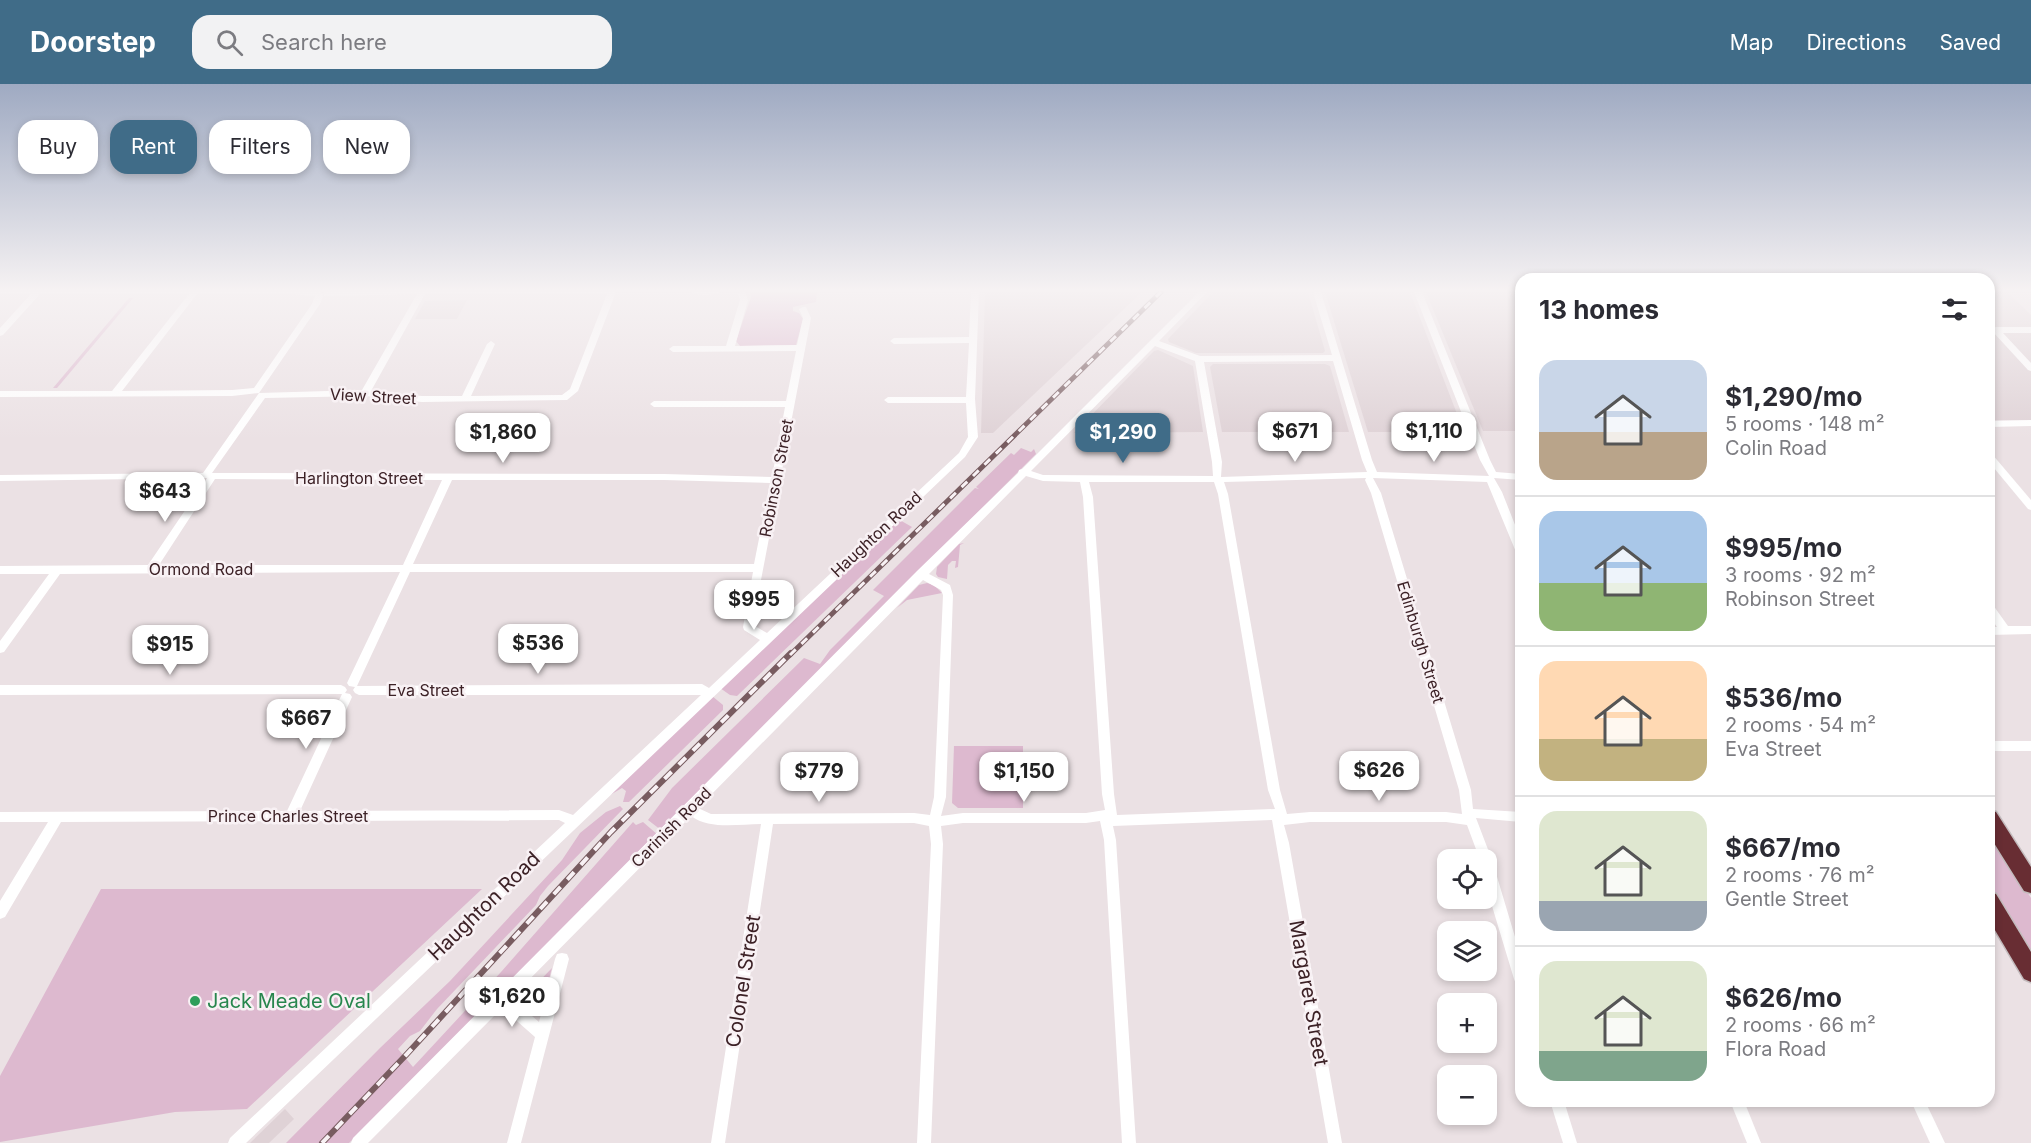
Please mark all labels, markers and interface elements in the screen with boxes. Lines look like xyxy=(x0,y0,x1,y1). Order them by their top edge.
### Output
search box xyxy=(192,15,612,69)
text: Doorstep xyxy=(30,25,156,59)
icon: search xyxy=(213,26,246,59)
text: Search here xyxy=(261,29,387,55)
text: Map xyxy=(1730,30,1773,55)
text: Directions xyxy=(1806,30,1907,55)
text: Saved xyxy=(1940,30,2001,55)
chip: Buy xyxy=(18,120,98,174)
chip: Rent xyxy=(110,120,197,174)
chip: Filters xyxy=(209,120,311,174)
chip: New xyxy=(323,120,410,174)
icon: filters xyxy=(1938,293,1971,326)
text: 13 homes xyxy=(1539,294,1659,325)
text: $1,290/mo xyxy=(1725,381,1862,412)
street label: View Street xyxy=(329,384,417,408)
icon: home xyxy=(1587,384,1659,456)
pin: $671 xyxy=(1259,412,1331,463)
pin: $1,110 xyxy=(1385,412,1483,463)
text: 5 rooms · 148 m² xyxy=(1725,412,1884,436)
pin: $1,860 xyxy=(454,413,552,464)
pin: $1,290 xyxy=(1074,413,1172,464)
street label: Robinson Street xyxy=(755,417,797,539)
text: $671 xyxy=(1272,419,1318,443)
text: $1,110 xyxy=(1405,419,1463,443)
text: $1,860 xyxy=(469,420,537,444)
text: $1,290 xyxy=(1089,420,1157,444)
text: Colin Road xyxy=(1725,436,1827,460)
street label: Harlington Street xyxy=(295,468,423,488)
pin: $643 xyxy=(129,472,201,523)
text: $643 xyxy=(139,479,191,503)
street label: Haughton Road xyxy=(826,487,926,581)
text: $995/mo xyxy=(1725,532,1842,563)
icon: home xyxy=(1587,535,1659,607)
street label: Ormond Road xyxy=(149,559,253,579)
text: 3 rooms · 92 m² xyxy=(1725,563,1876,587)
street label: Edinburgh Street xyxy=(1393,579,1449,705)
pin: $995 xyxy=(718,580,790,631)
text: $995 xyxy=(728,587,780,611)
text: Robinson Street xyxy=(1725,587,1875,611)
pin: $536 xyxy=(502,624,574,675)
pin: $915 xyxy=(134,625,206,676)
text: $536 xyxy=(512,631,564,655)
text: $915 xyxy=(146,632,194,656)
street label: Eva Street xyxy=(387,680,465,700)
text: $536/mo xyxy=(1725,682,1842,713)
icon: home xyxy=(1587,685,1659,757)
pin: $667 xyxy=(270,699,342,750)
text: $667 xyxy=(281,706,331,730)
text: 2 rooms · 54 m² xyxy=(1725,713,1876,737)
text: Eva Street xyxy=(1725,737,1821,761)
pin: $626 xyxy=(1343,751,1415,802)
pin: $779 xyxy=(783,752,855,803)
pin: $1,150 xyxy=(975,752,1073,803)
text: $626 xyxy=(1353,758,1405,782)
text: $779 xyxy=(794,759,844,783)
text: $1,150 xyxy=(993,759,1055,783)
street label: Carinish Road xyxy=(627,783,715,871)
street label: Prince Charles Street xyxy=(208,806,368,826)
text: $667/mo xyxy=(1725,832,1841,863)
icon: home xyxy=(1587,835,1659,907)
street label: Haughton Road xyxy=(423,847,545,965)
map controls xyxy=(1437,849,1497,1125)
button: locate xyxy=(1437,849,1497,909)
text: 2 rooms · 76 m² xyxy=(1725,863,1874,887)
text: Gentle Street xyxy=(1725,887,1849,911)
street label: Colonel Street xyxy=(721,913,765,1049)
street label: Margaret Street xyxy=(1284,918,1334,1068)
button: layers xyxy=(1437,921,1497,981)
pin: $1,620 xyxy=(463,977,561,1028)
text: $626/mo xyxy=(1725,982,1842,1013)
text: $1,620 xyxy=(479,984,545,1008)
icon: home xyxy=(1587,985,1659,1057)
place label: Jack Meade Oval xyxy=(207,989,371,1013)
button: + xyxy=(1437,993,1497,1053)
marker: Jack Meade Oval xyxy=(188,994,202,1008)
text: 2 rooms · 66 m² xyxy=(1725,1013,1876,1037)
text: Flora Road xyxy=(1725,1037,1826,1061)
button: − xyxy=(1437,1065,1497,1125)

